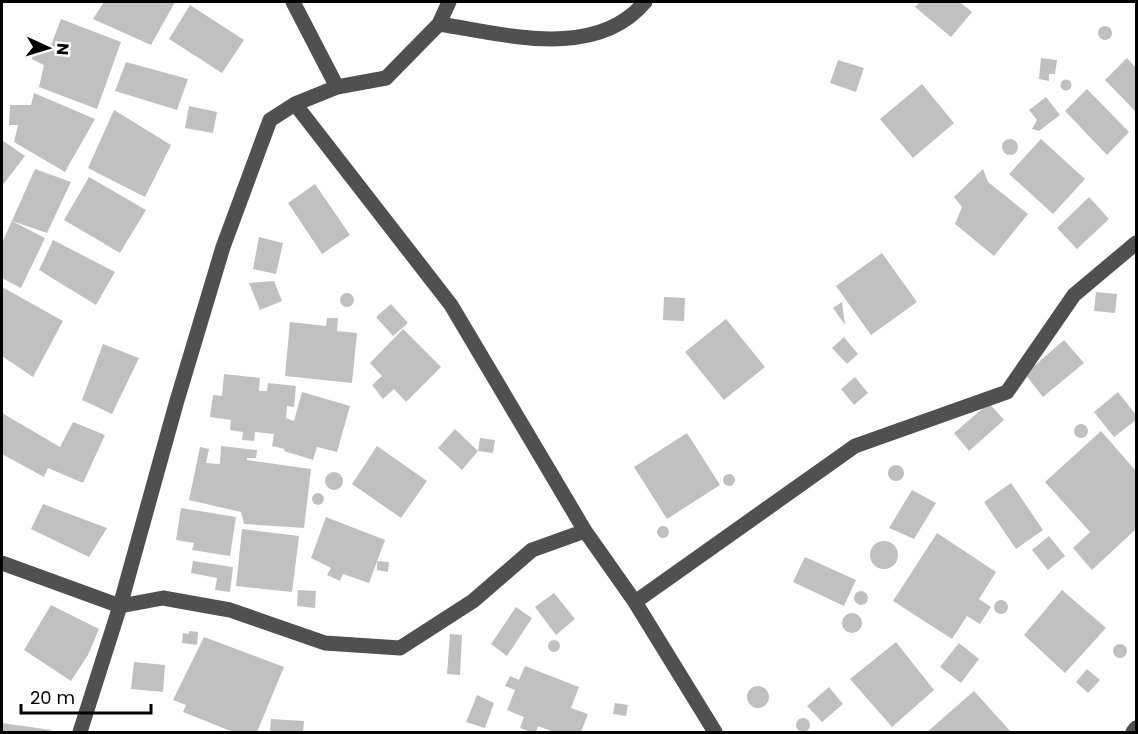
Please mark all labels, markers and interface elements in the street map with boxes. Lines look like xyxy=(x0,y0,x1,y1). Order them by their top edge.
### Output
north arrow xyxy=(18,18,78,78)
text: N xyxy=(51,42,74,56)
scale bar xyxy=(21,677,152,715)
text: 20 m xyxy=(30,685,75,710)

